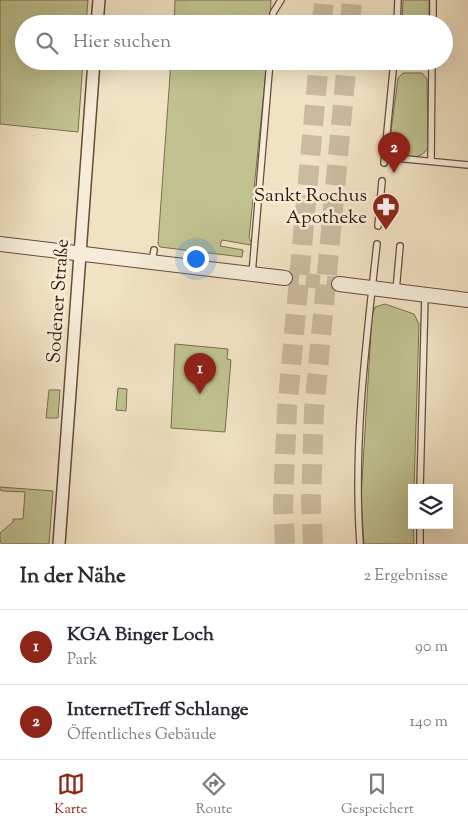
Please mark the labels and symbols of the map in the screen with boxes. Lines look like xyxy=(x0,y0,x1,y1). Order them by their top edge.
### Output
pin: 2 xyxy=(378,132,410,173)
place label: Sankt Rochus Apotheke xyxy=(254,183,367,232)
pharmacy icon: Sankt Rochus Apotheke xyxy=(371,192,401,231)
street label: Sodener Straße xyxy=(41,238,77,364)
your location xyxy=(183,246,209,272)
pin: 1 xyxy=(184,353,216,394)

